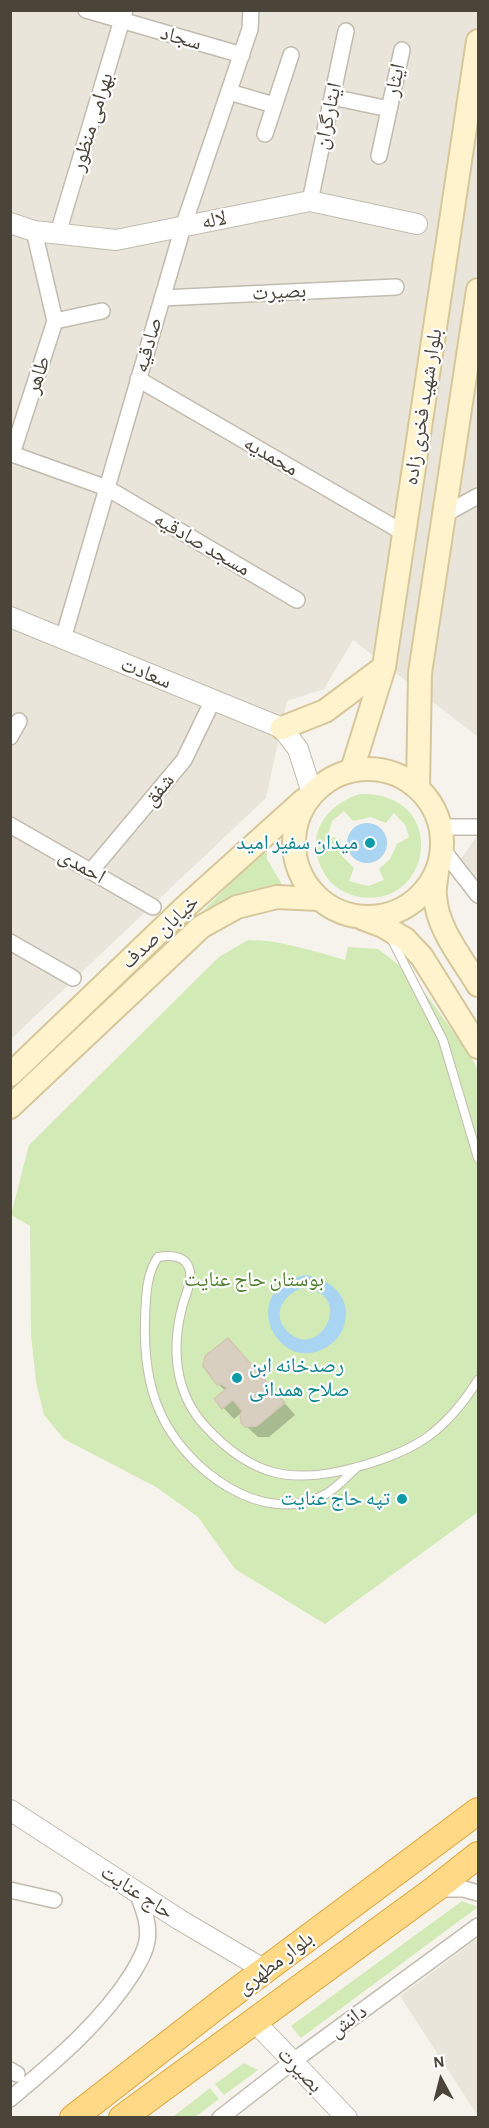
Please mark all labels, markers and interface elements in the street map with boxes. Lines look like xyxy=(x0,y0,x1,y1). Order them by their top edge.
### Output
street label: سجاد xyxy=(157,20,205,56)
street label: ایثار xyxy=(379,61,411,99)
street label: بهرامی منظور xyxy=(65,70,119,174)
street label: ایثارگران xyxy=(309,80,347,152)
street label: لاله xyxy=(199,205,229,235)
street label: بصیرت xyxy=(251,278,307,306)
street label: صادقیه xyxy=(128,314,168,376)
street label: بلوار شهید فخری زاده xyxy=(398,327,448,487)
street label: طاهر xyxy=(20,353,56,397)
street label: محمدیه xyxy=(239,430,303,482)
street label: مسجد صادقیه xyxy=(149,506,255,582)
street label: سعادت xyxy=(117,651,175,695)
street label: شفق xyxy=(138,768,180,812)
place label: میدان سفیر امید xyxy=(237,830,358,856)
marker: میدان سفیر امید xyxy=(363,836,377,850)
street label: احمدی xyxy=(54,843,110,889)
street label: خیابان صدف xyxy=(116,890,204,974)
park label: بوستان حاج عنایت xyxy=(184,1267,324,1293)
place label: رصدخانه ابن صلاح همدانی xyxy=(249,1353,350,1403)
marker: رصدخانه ابن صلاح همدانی xyxy=(230,1371,244,1385)
place label: تپه حاج عنایت xyxy=(280,1486,390,1512)
marker: تپه حاج عنایت xyxy=(395,1492,409,1506)
street label: حاج عنایت xyxy=(96,1859,178,1925)
street label: بلوار مطهری xyxy=(232,1926,318,2000)
street label: دانش xyxy=(324,1999,372,2043)
street label: بصیرت xyxy=(272,2042,328,2098)
north arrow xyxy=(411,2050,471,2110)
text: N xyxy=(432,2054,445,2071)

